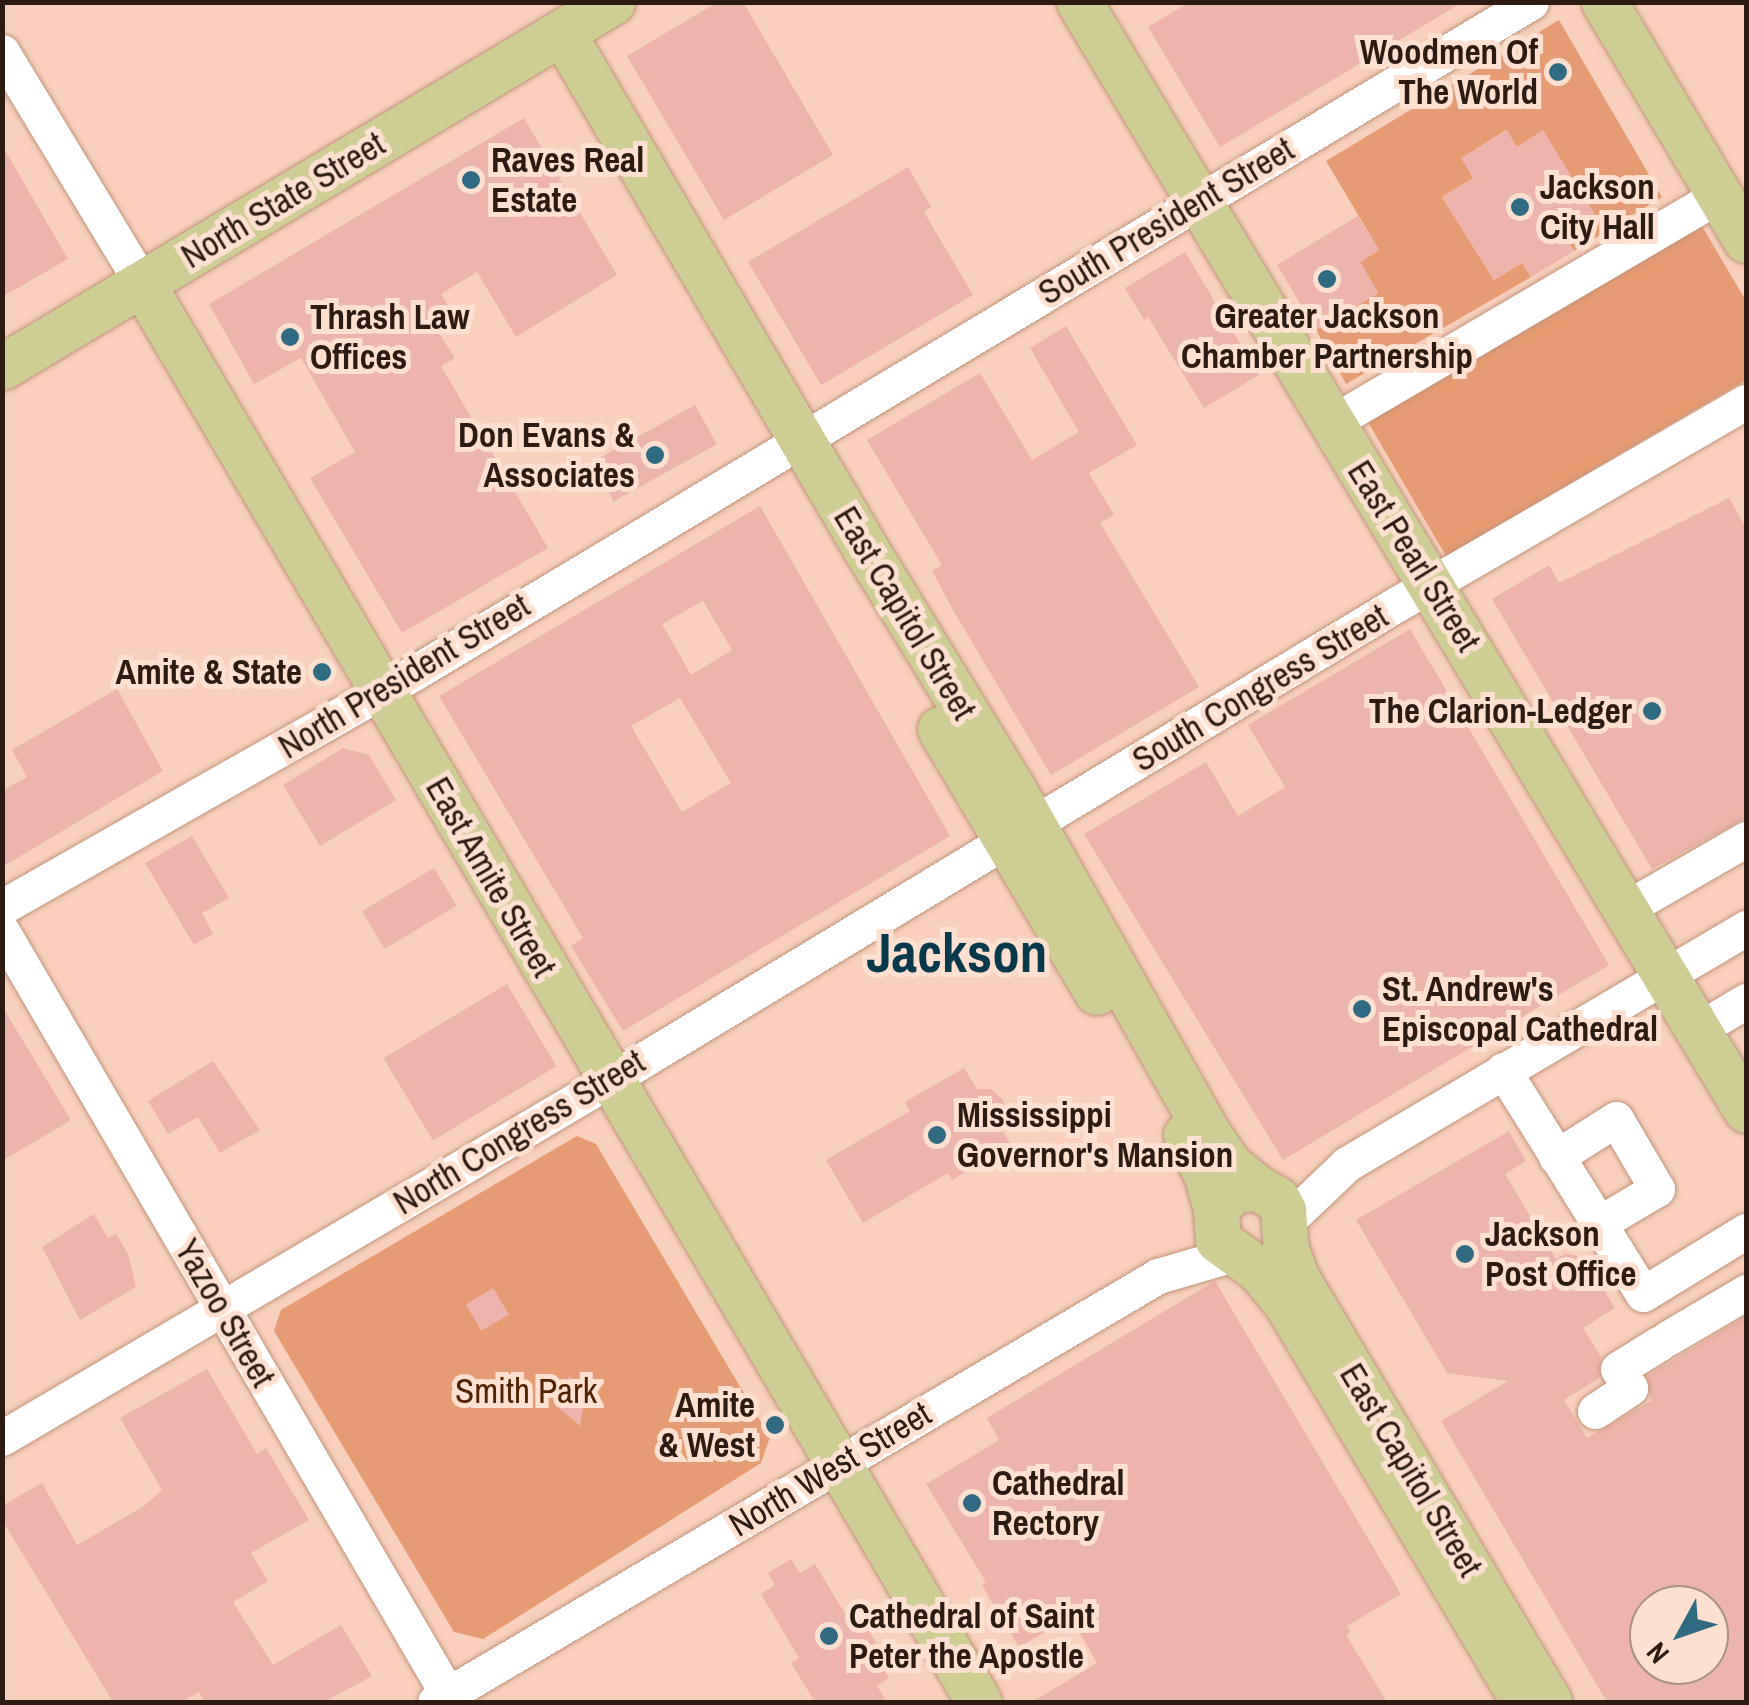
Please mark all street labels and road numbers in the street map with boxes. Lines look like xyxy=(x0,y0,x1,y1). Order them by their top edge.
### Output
street label: North State Street xyxy=(174,123,392,277)
street label: South President Street xyxy=(1031,128,1301,314)
street label: East Pearl Street xyxy=(1339,453,1489,659)
street label: East Capitol Street xyxy=(825,499,985,727)
street label: North President Street xyxy=(271,584,537,768)
street label: South Congress Street xyxy=(1125,595,1395,781)
street label: East Amite Street xyxy=(417,769,565,985)
street label: North Congress Street xyxy=(386,1040,652,1224)
street label: Yazoo Street xyxy=(166,1232,284,1394)
street label: East Capitol Street xyxy=(1331,1356,1491,1584)
street label: North West Street xyxy=(722,1392,938,1546)

